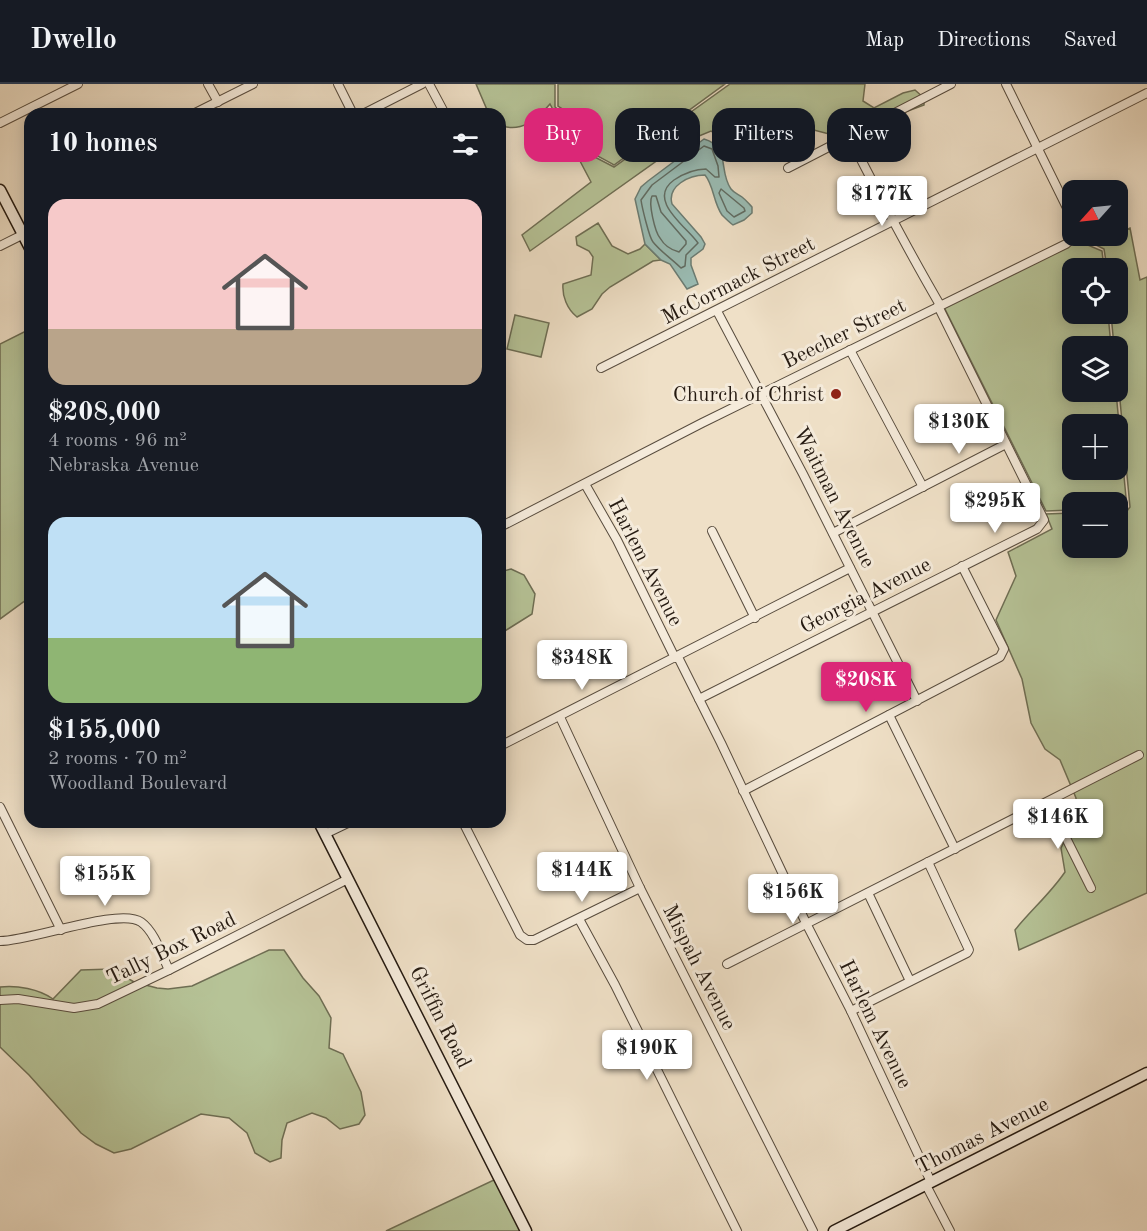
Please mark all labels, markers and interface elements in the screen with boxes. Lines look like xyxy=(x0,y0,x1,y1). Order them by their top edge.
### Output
text: Dwello xyxy=(30,27,117,55)
text: Map xyxy=(865,30,904,51)
text: Directions xyxy=(937,30,1031,51)
text: Saved xyxy=(1064,30,1117,51)
chip: Buy xyxy=(524,108,603,162)
chip: Rent xyxy=(615,108,700,162)
chip: Filters xyxy=(712,108,815,162)
chip: New xyxy=(827,108,911,162)
icon: filters xyxy=(449,128,482,161)
text: 10 homes xyxy=(48,131,157,157)
pin: $177K xyxy=(840,176,924,227)
north arrow xyxy=(1062,180,1128,246)
map controls xyxy=(1062,180,1128,558)
text: $177K xyxy=(851,185,913,205)
street label: McCormack Street xyxy=(659,234,819,329)
icon: home xyxy=(211,238,319,346)
button: locate xyxy=(1062,258,1128,324)
street label: Beecher Street xyxy=(780,295,910,373)
button: layers xyxy=(1062,336,1128,402)
place label: Church of Christ xyxy=(673,385,824,406)
marker: Church of Christ xyxy=(829,387,843,401)
text: $208,000 xyxy=(48,400,161,426)
pin: $130K xyxy=(917,404,1001,455)
text: $130K xyxy=(928,413,990,433)
button: + xyxy=(1062,414,1128,480)
street label: Waitman Avenue xyxy=(789,424,878,572)
text: 4 rooms · 96 m² xyxy=(48,431,187,451)
text: Nebraska Avenue xyxy=(48,456,199,476)
pin: $295K xyxy=(953,483,1037,534)
text: $295K xyxy=(964,492,1026,512)
button: − xyxy=(1062,492,1128,558)
street label: Harlem Avenue xyxy=(604,495,686,630)
street label: Georgia Avenue xyxy=(797,554,934,638)
icon: home xyxy=(211,556,319,664)
pin: $348K xyxy=(540,640,624,691)
text: $348K xyxy=(551,649,613,669)
pin: $208K xyxy=(824,662,908,713)
text: $208K xyxy=(835,671,897,691)
text: $155,000 xyxy=(48,718,161,744)
text: 2 rooms · 70 m² xyxy=(48,749,187,769)
text: Woodland Boulevard xyxy=(48,774,227,794)
pin: $146K xyxy=(1016,799,1100,850)
text: $146K xyxy=(1027,808,1089,828)
pin: $144K xyxy=(540,852,624,903)
pin: $155K xyxy=(63,856,147,907)
text: $144K xyxy=(551,861,613,881)
text: $155K xyxy=(74,865,136,885)
pin: $156K xyxy=(751,874,835,925)
text: $156K xyxy=(762,883,824,903)
street label: Mispah Avenue xyxy=(658,902,739,1034)
street label: Tally Box Road xyxy=(104,909,239,990)
street label: Harlem Avenue xyxy=(835,957,915,1092)
street label: Griffin Road xyxy=(405,963,474,1072)
pin: $190K xyxy=(605,1030,689,1081)
text: $190K xyxy=(616,1039,678,1059)
street label: Thomas Avenue xyxy=(913,1094,1052,1179)

